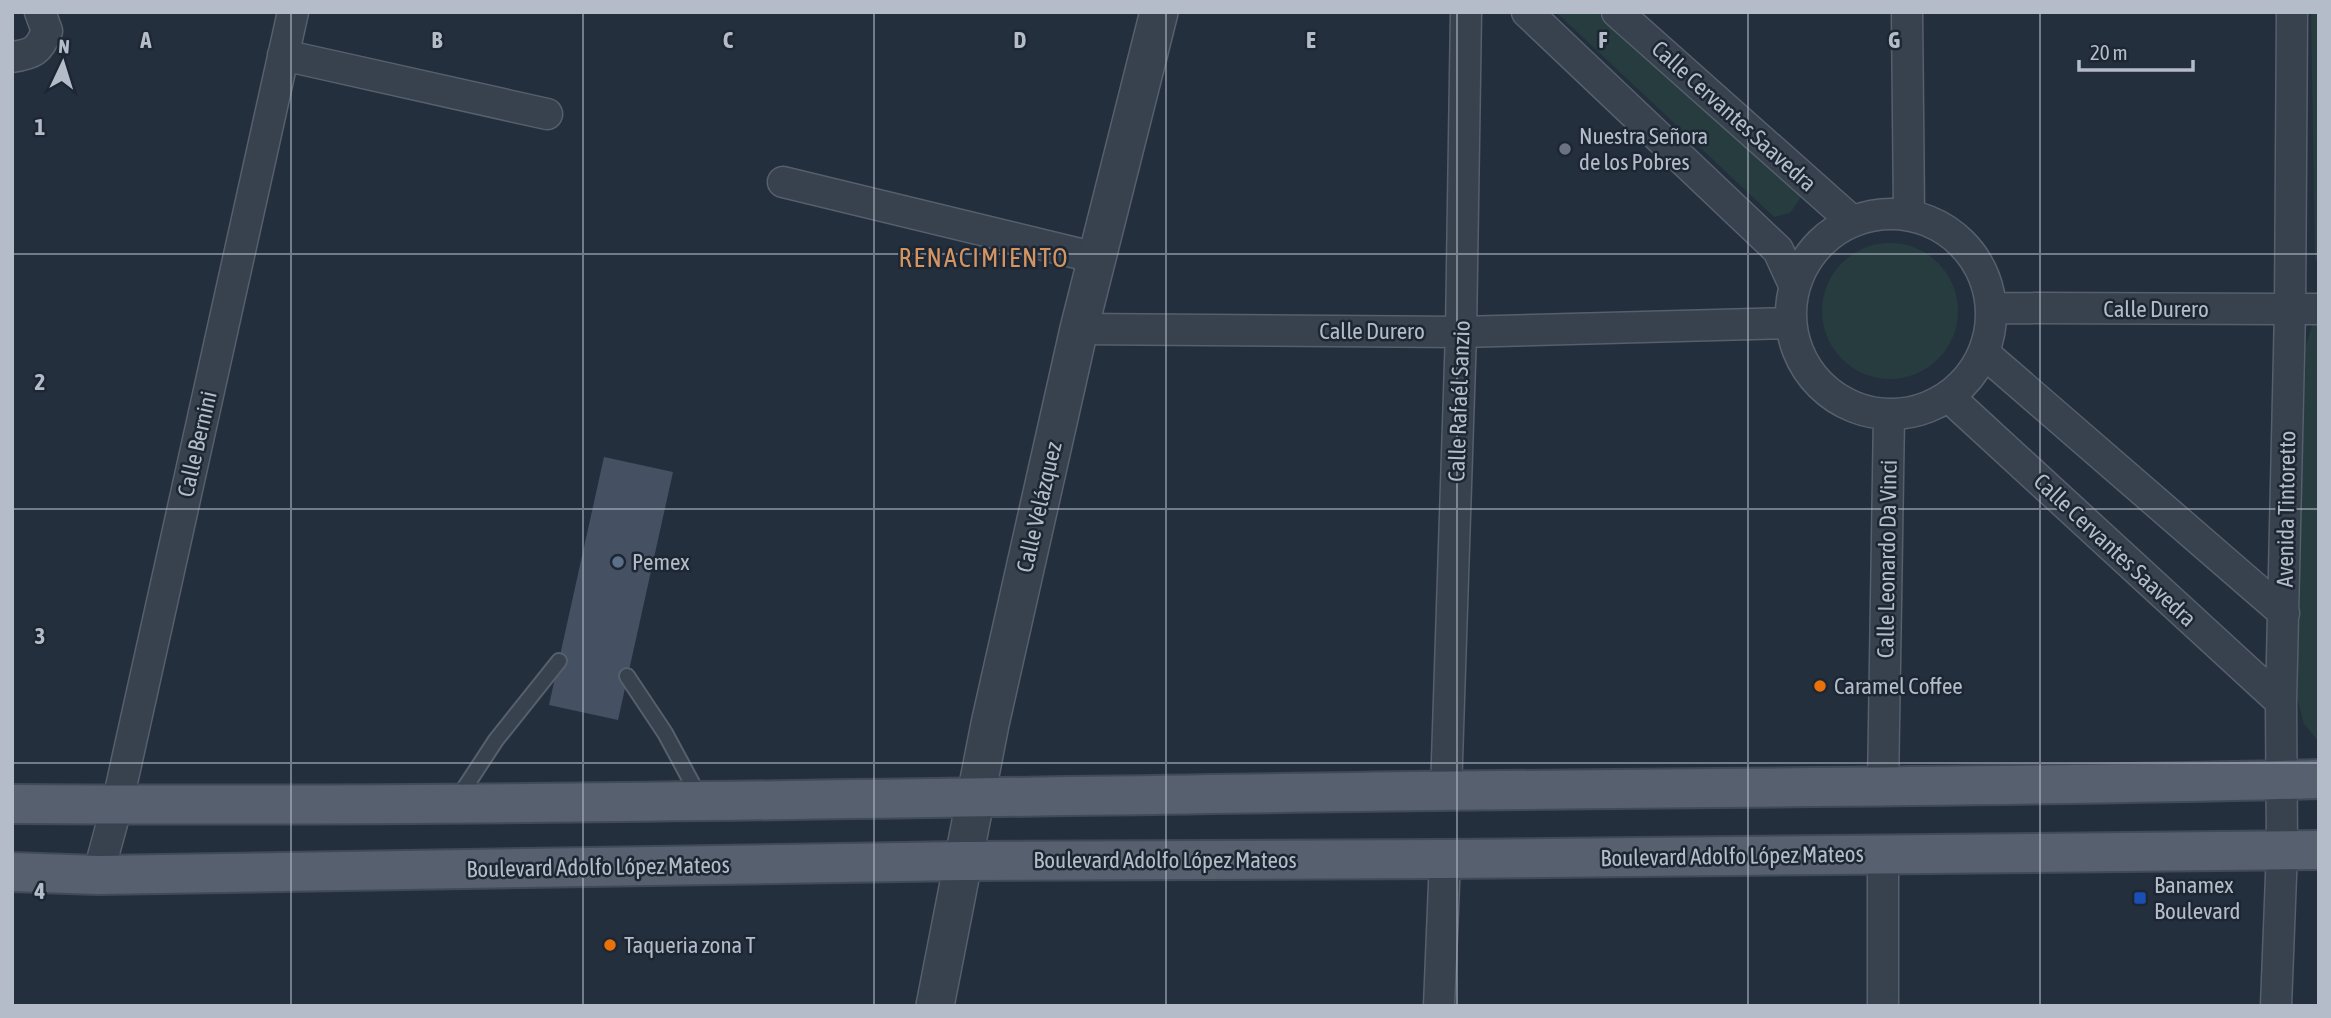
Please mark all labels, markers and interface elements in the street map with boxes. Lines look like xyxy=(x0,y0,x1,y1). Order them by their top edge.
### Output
text: A xyxy=(139,27,152,53)
text: B xyxy=(432,27,443,53)
text: C xyxy=(723,27,734,53)
text: D xyxy=(1014,27,1027,53)
text: E xyxy=(1306,27,1316,53)
text: F xyxy=(1598,27,1608,53)
text: G xyxy=(1888,27,1900,53)
north arrow xyxy=(28,28,98,98)
scale bar xyxy=(2079,28,2193,72)
text: N xyxy=(58,35,71,57)
street label: Calle Cervantes Saavedra xyxy=(1647,35,1821,197)
text: 20 m xyxy=(2090,40,2128,64)
text: 1 xyxy=(35,114,46,140)
place label: Nuestra Señora de los Pobres xyxy=(1579,123,1708,175)
marker: Nuestra Señora de los Pobres xyxy=(1557,141,1573,157)
district label: RENACIMIENTO xyxy=(898,243,1070,273)
street label: Calle Durero xyxy=(2103,296,2209,322)
street label: Calle Durero xyxy=(1319,318,1425,344)
street label: Calle Rafaél Sanzio xyxy=(1443,320,1475,482)
text: 2 xyxy=(35,369,45,395)
street label: Calle Bernini xyxy=(172,389,222,499)
street label: Avenida Tintoretto xyxy=(2272,431,2300,587)
street label: Calle Velázquez xyxy=(1011,439,1067,575)
street label: Calle Leonardo Da Vinci xyxy=(1872,460,1902,658)
street label: Calle Cervantes Saavedra xyxy=(2029,468,2201,632)
place label: Pemex xyxy=(632,549,690,575)
marker: Pemex xyxy=(610,554,626,570)
text: 3 xyxy=(35,623,45,649)
place label: Caramel Coffee xyxy=(1834,673,1963,699)
marker: Caramel Coffee xyxy=(1812,678,1828,694)
street label: Boulevard Adolfo López Mateos xyxy=(1600,841,1864,871)
street label: Boulevard Adolfo López Mateos xyxy=(1033,847,1297,873)
street label: Boulevard Adolfo López Mateos xyxy=(466,852,730,882)
place label: Banamex Boulevard xyxy=(2154,872,2241,924)
text: 4 xyxy=(34,878,46,904)
marker: Banamex Boulevard xyxy=(2132,890,2148,906)
place label: Taqueria zona T xyxy=(624,932,756,958)
marker: Taqueria zona T xyxy=(602,937,618,953)

